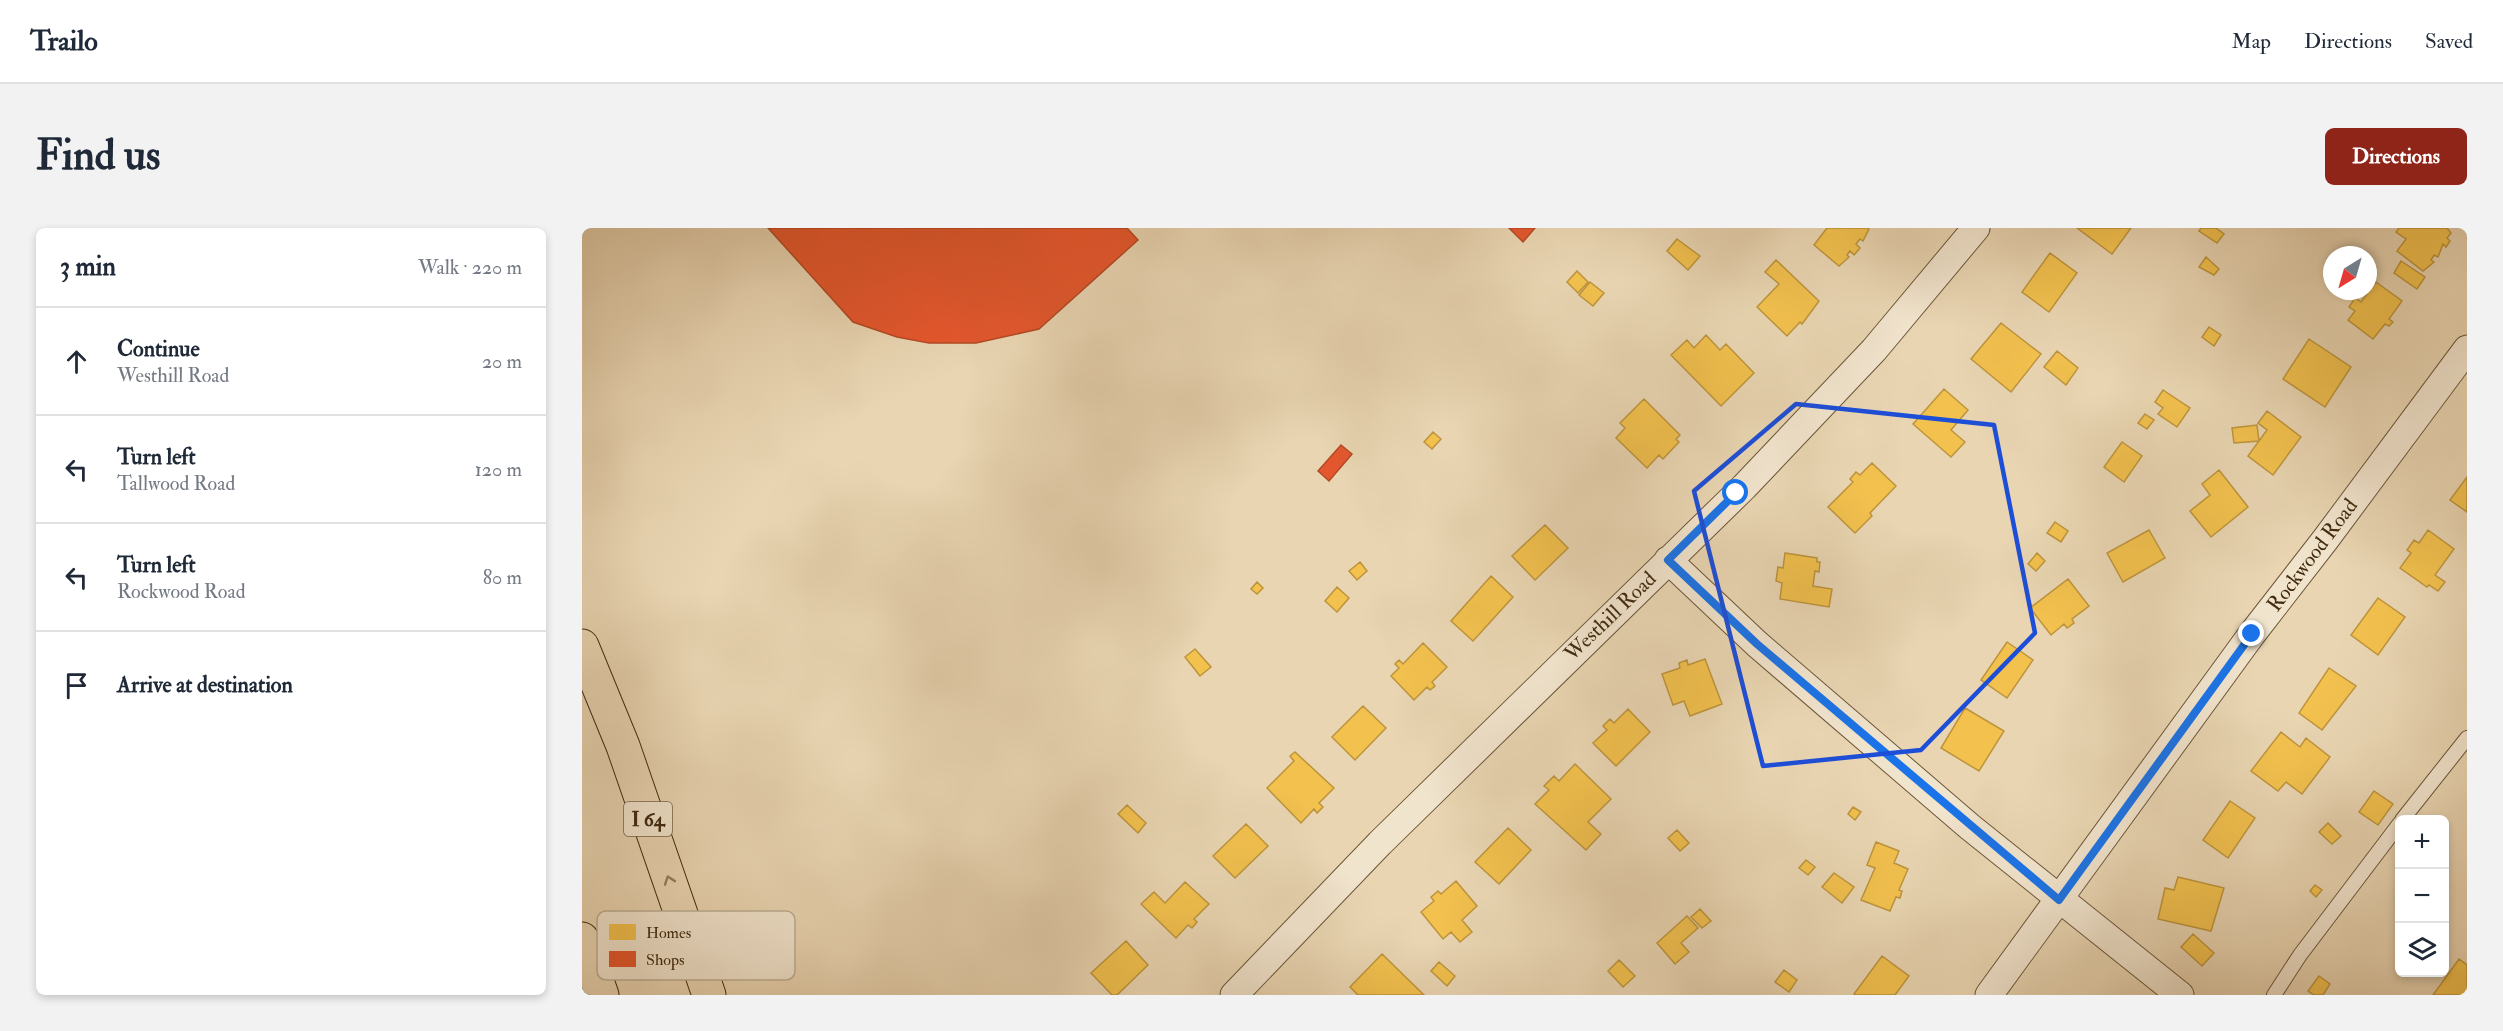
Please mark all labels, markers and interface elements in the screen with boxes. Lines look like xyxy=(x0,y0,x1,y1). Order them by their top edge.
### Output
text: Trailo xyxy=(30,24,98,59)
text: Map xyxy=(2231,28,2271,55)
text: Directions xyxy=(2304,28,2392,55)
text: Saved xyxy=(2425,28,2473,55)
button: Directions xyxy=(2325,128,2467,185)
text: Find us xyxy=(36,130,160,182)
north arrow xyxy=(2323,246,2377,300)
text: 3 min xyxy=(60,251,116,283)
text: Walk · 220 m xyxy=(418,255,522,280)
text: Continue xyxy=(117,335,200,363)
icon: ahead xyxy=(60,345,93,378)
text: 20 m xyxy=(482,349,522,374)
text: Westhill Road xyxy=(117,363,229,388)
text: Turn left xyxy=(117,443,196,471)
icon: left xyxy=(60,453,93,486)
text: 120 m xyxy=(475,457,522,482)
text: Tallwood Road xyxy=(117,471,235,496)
route start xyxy=(1722,479,1748,505)
street label: Rockwood Road xyxy=(2261,493,2364,617)
text: Turn left xyxy=(117,551,196,579)
icon: left xyxy=(60,561,93,594)
text: 80 m xyxy=(483,565,522,590)
street label: Westhill Road xyxy=(1558,565,1663,668)
text: Rockwood Road xyxy=(117,579,246,604)
route end xyxy=(2238,620,2264,646)
icon: arrive xyxy=(60,669,93,702)
text: Arrive at destination xyxy=(117,671,293,699)
road number: I 64 xyxy=(624,802,672,836)
map controls xyxy=(2395,815,2449,977)
button: + xyxy=(2395,815,2449,869)
button: − xyxy=(2395,869,2449,923)
one-way arrow xyxy=(664,875,677,886)
legend xyxy=(597,911,795,980)
text: Homes xyxy=(646,923,691,943)
button: layers xyxy=(2395,923,2449,977)
text: Shops xyxy=(646,950,685,971)

